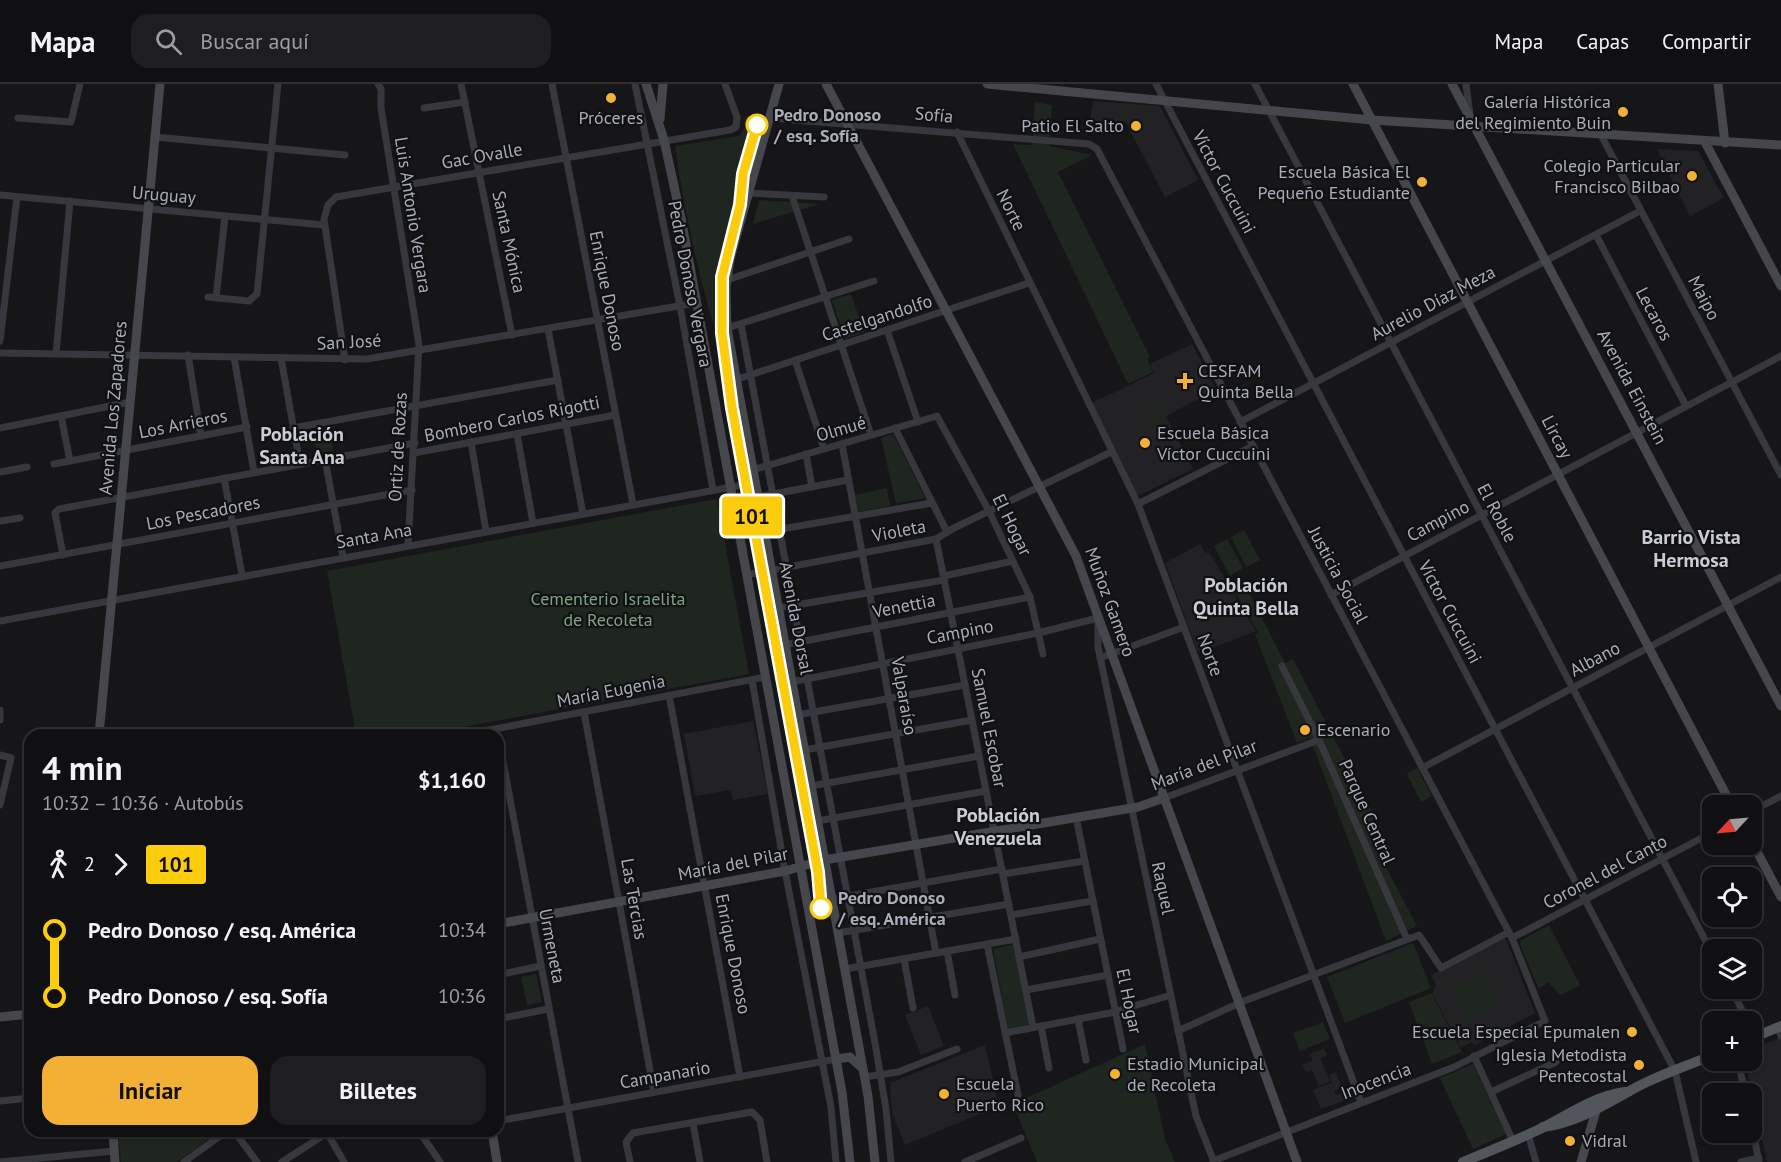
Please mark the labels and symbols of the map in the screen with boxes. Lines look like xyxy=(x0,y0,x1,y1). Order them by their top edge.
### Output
place label: Galería Histórica del Regimiento Buin xyxy=(1455,90,1611,134)
marker: Próceres xyxy=(604,91,618,105)
street label: Sofía xyxy=(914,101,954,128)
place label: Pedro Donoso / esq. Sofía xyxy=(773,103,881,147)
marker: Galería Histórica del Regimiento Buin xyxy=(1616,105,1630,119)
place label: Próceres xyxy=(579,106,643,129)
marker: Pedro Donoso / esq. Sofía xyxy=(746,114,768,136)
place label: Patio El Salto xyxy=(1021,114,1124,137)
marker: Patio El Salto xyxy=(1129,119,1143,133)
street label: Víctor Cuccuini xyxy=(1187,125,1261,237)
street label: Luis Antonio Vergara xyxy=(390,135,437,295)
street label: Gac Ovalle xyxy=(440,137,524,174)
place label: Colegio Particular Francisco Bilbao xyxy=(1543,154,1680,198)
place label: Escuela Básica El Pequeño Estudiante xyxy=(1257,160,1411,204)
marker: Colegio Particular Francisco Bilbao xyxy=(1685,169,1699,183)
marker: Escuela Básica El Pequeño Estudiante xyxy=(1415,175,1429,189)
street label: Uruguay xyxy=(131,180,198,209)
street label: Norte xyxy=(992,185,1031,234)
street label: Santa Mónica xyxy=(487,189,532,295)
street label: Pedro Donoso Vergara xyxy=(663,199,718,369)
street label: Enrique Donoso xyxy=(585,229,630,353)
street label: Aurelio Díaz Meza xyxy=(1366,260,1499,345)
street label: Maipo xyxy=(1683,271,1726,324)
street label: Lecaros xyxy=(1631,283,1678,345)
street label: Castelgandolfo xyxy=(819,289,935,346)
street label: Avenida Los Zapadores xyxy=(93,320,132,496)
street label: Avenida Einstein xyxy=(1592,325,1672,448)
street label: San José xyxy=(316,328,382,355)
place label: CESFAM Quinta Bella xyxy=(1198,359,1294,403)
marker: CESFAM Quinta Bella xyxy=(1176,372,1194,390)
street label: Bombero Carlos Rigotti xyxy=(422,390,602,447)
street label: Ortiz de Rozas xyxy=(383,392,412,502)
street label: Los Arrieros xyxy=(137,404,229,443)
street label: Olmué xyxy=(813,410,869,447)
street label: Lircay xyxy=(1537,411,1579,463)
district label: Población Santa Ana xyxy=(259,421,345,470)
place label: Escuela Básica Víctor Cuccuini xyxy=(1156,421,1271,465)
marker: Escuela Básica Víctor Cuccuini xyxy=(1138,436,1152,450)
street label: El Roble xyxy=(1472,479,1522,546)
street label: Los Pescadores xyxy=(144,490,262,535)
street label: El Hogar xyxy=(988,490,1037,560)
street label: Campino xyxy=(1403,495,1473,547)
line badge: 101 xyxy=(718,496,786,536)
street label: Violeta xyxy=(869,514,928,547)
street label: Santa Ana xyxy=(334,518,414,554)
street label: Justicia Social xyxy=(1303,521,1374,628)
district label: Barrio Vista Hermosa xyxy=(1641,524,1741,573)
street label: Muñoz Gamero xyxy=(1080,544,1141,660)
street label: Víctor Cuccuini xyxy=(1413,555,1487,667)
street label: Avenida Dorsal xyxy=(774,559,819,677)
district label: Población Quinta Bella xyxy=(1193,572,1299,621)
park label: Cementerio Israelita de Recoleta xyxy=(531,587,685,631)
street label: Venettia xyxy=(870,588,937,623)
street label: Campino xyxy=(925,614,995,649)
street label: Norte xyxy=(1192,630,1229,679)
street label: Albano xyxy=(1566,636,1624,681)
street label: Valparaíso xyxy=(886,654,923,737)
street label: Samuel Escobar xyxy=(967,666,1012,790)
street label: María Eugenia xyxy=(555,669,667,712)
place label: Escenario xyxy=(1317,718,1390,741)
marker: Escenario xyxy=(1298,723,1312,737)
street label: María del Pilar xyxy=(1147,734,1260,795)
street label: Parque Central xyxy=(1334,756,1401,869)
north arrow xyxy=(1702,795,1762,855)
district label: Población Venezuela xyxy=(953,802,1042,851)
street label: Coronel del Canto xyxy=(1539,829,1671,914)
street label: María del Pilar xyxy=(676,842,790,885)
street label: Las Tercias xyxy=(616,856,653,941)
street label: Raquel xyxy=(1147,859,1180,917)
place label: Pedro Donoso / esq. América xyxy=(837,886,946,930)
street label: Enrique Donoso xyxy=(711,892,756,1016)
marker: Pedro Donoso / esq. América xyxy=(810,897,832,919)
street label: Urmeneta xyxy=(534,907,571,985)
street label: El Hogar xyxy=(1111,966,1148,1036)
place label: Escuela Especial Epumalen xyxy=(1412,1020,1620,1043)
marker: Escuela Especial Epumalen xyxy=(1625,1025,1639,1039)
place label: Iglesia Metodista Pentecostal xyxy=(1496,1043,1628,1087)
place label: Estadio Municipal de Recoleta xyxy=(1127,1052,1264,1096)
street label: Campanario xyxy=(618,1055,712,1094)
street label: Inocencia xyxy=(1337,1057,1414,1104)
marker: Iglesia Metodista Pentecostal xyxy=(1632,1058,1646,1072)
marker: Estadio Municipal de Recoleta xyxy=(1108,1067,1122,1081)
place label: Escuela Puerto Rico xyxy=(956,1072,1044,1116)
marker: Escuela Puerto Rico xyxy=(937,1087,951,1101)
place label: Vidral xyxy=(1581,1129,1628,1152)
marker: Vidral xyxy=(1563,1134,1577,1148)

